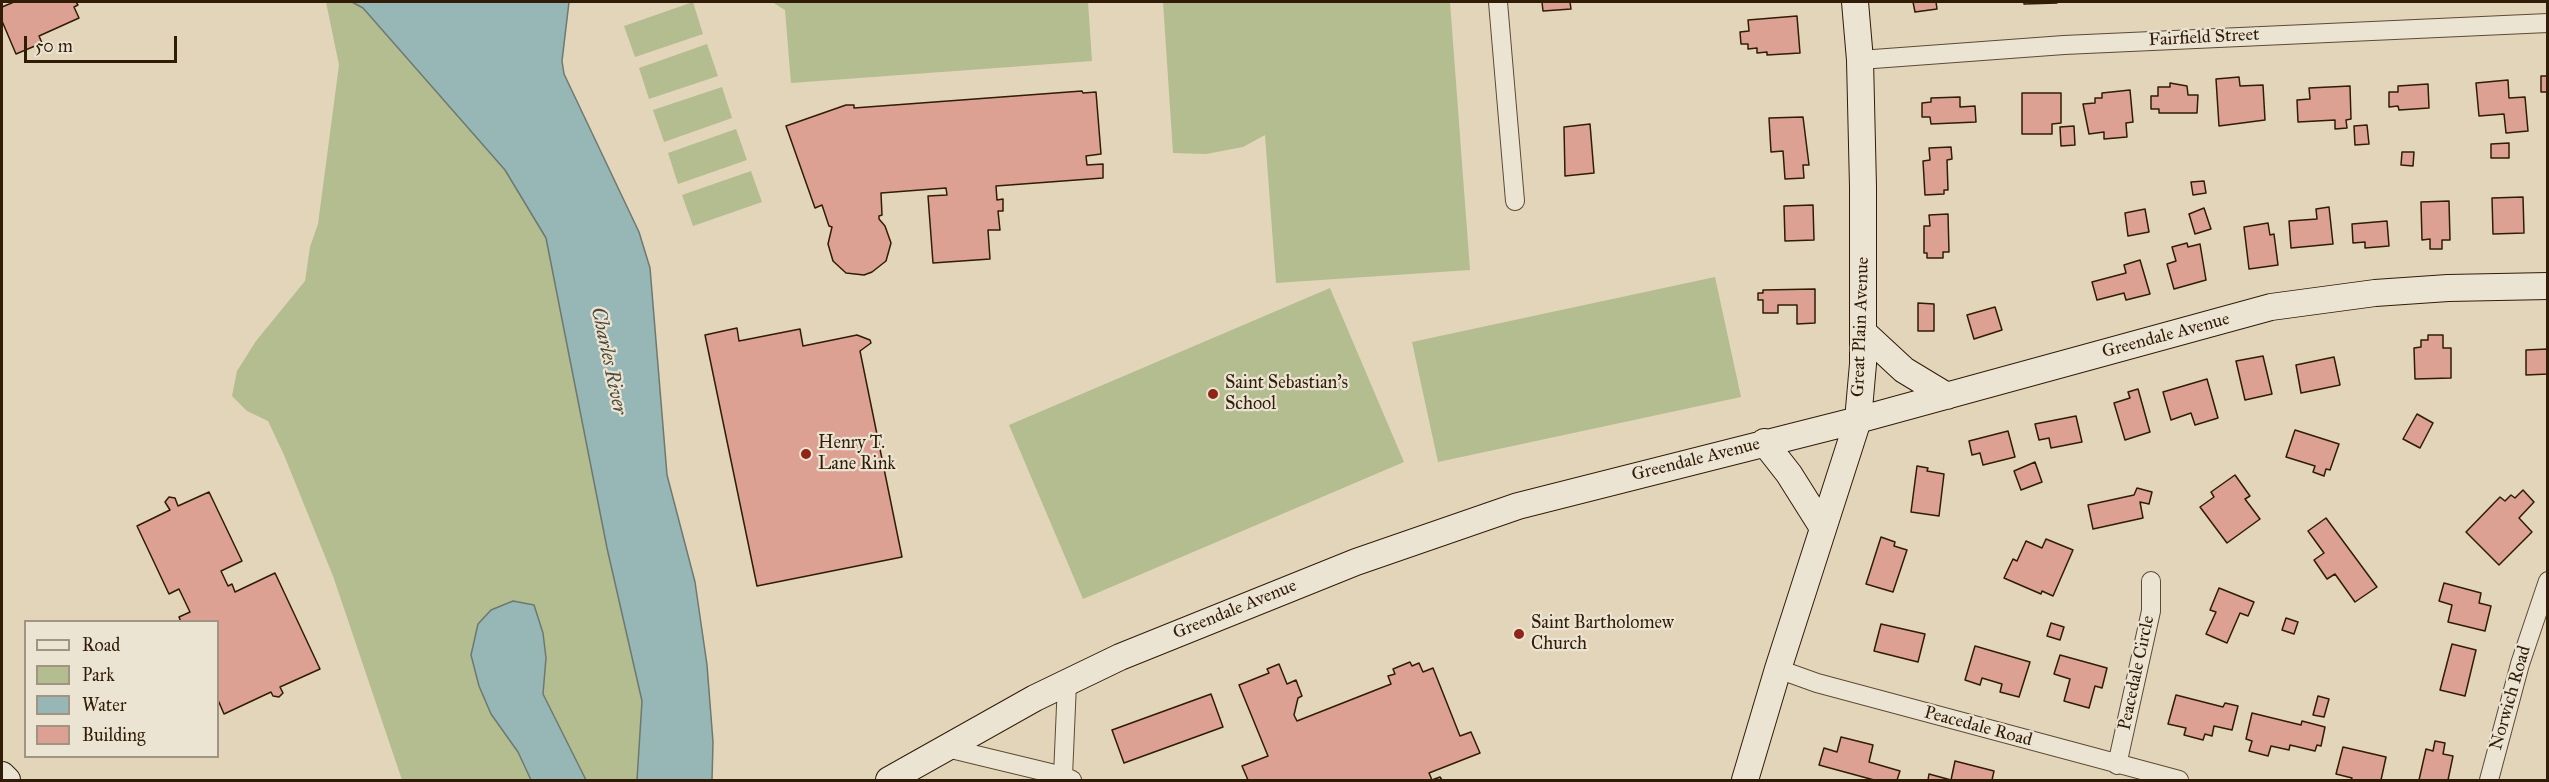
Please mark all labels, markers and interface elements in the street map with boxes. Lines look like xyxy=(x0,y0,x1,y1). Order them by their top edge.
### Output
scale bar xyxy=(27,24,180,62)
street label: Fairfield Street xyxy=(2148,24,2260,52)
text: 50 m xyxy=(35,35,73,57)
street label: Great Plain Avenue xyxy=(1848,256,1874,398)
water label: Charles River xyxy=(585,305,631,417)
street label: Greendale Avenue xyxy=(2100,309,2232,363)
place label: Saint Sebastian's School xyxy=(1225,373,1348,416)
marker: Saint Sebastian's School xyxy=(1206,387,1220,401)
place label: Henry T. Lane Rink xyxy=(818,433,896,476)
street label: Greendale Avenue xyxy=(1630,434,1762,486)
marker: Henry T. Lane Rink xyxy=(799,447,813,461)
street label: Greendale Avenue xyxy=(1170,575,1300,645)
place label: Saint Bartholomew Church xyxy=(1531,613,1674,656)
street label: Peacedale Circle xyxy=(2114,614,2160,732)
legend xyxy=(24,620,219,758)
marker: Saint Bartholomew Church xyxy=(1512,627,1526,641)
text: Road xyxy=(82,634,120,656)
street label: Norwich Road xyxy=(2486,643,2536,753)
text: Park xyxy=(82,664,115,686)
text: Water xyxy=(82,694,126,716)
street label: Peacedale Road xyxy=(1921,702,2035,752)
text: Building xyxy=(82,724,145,746)

